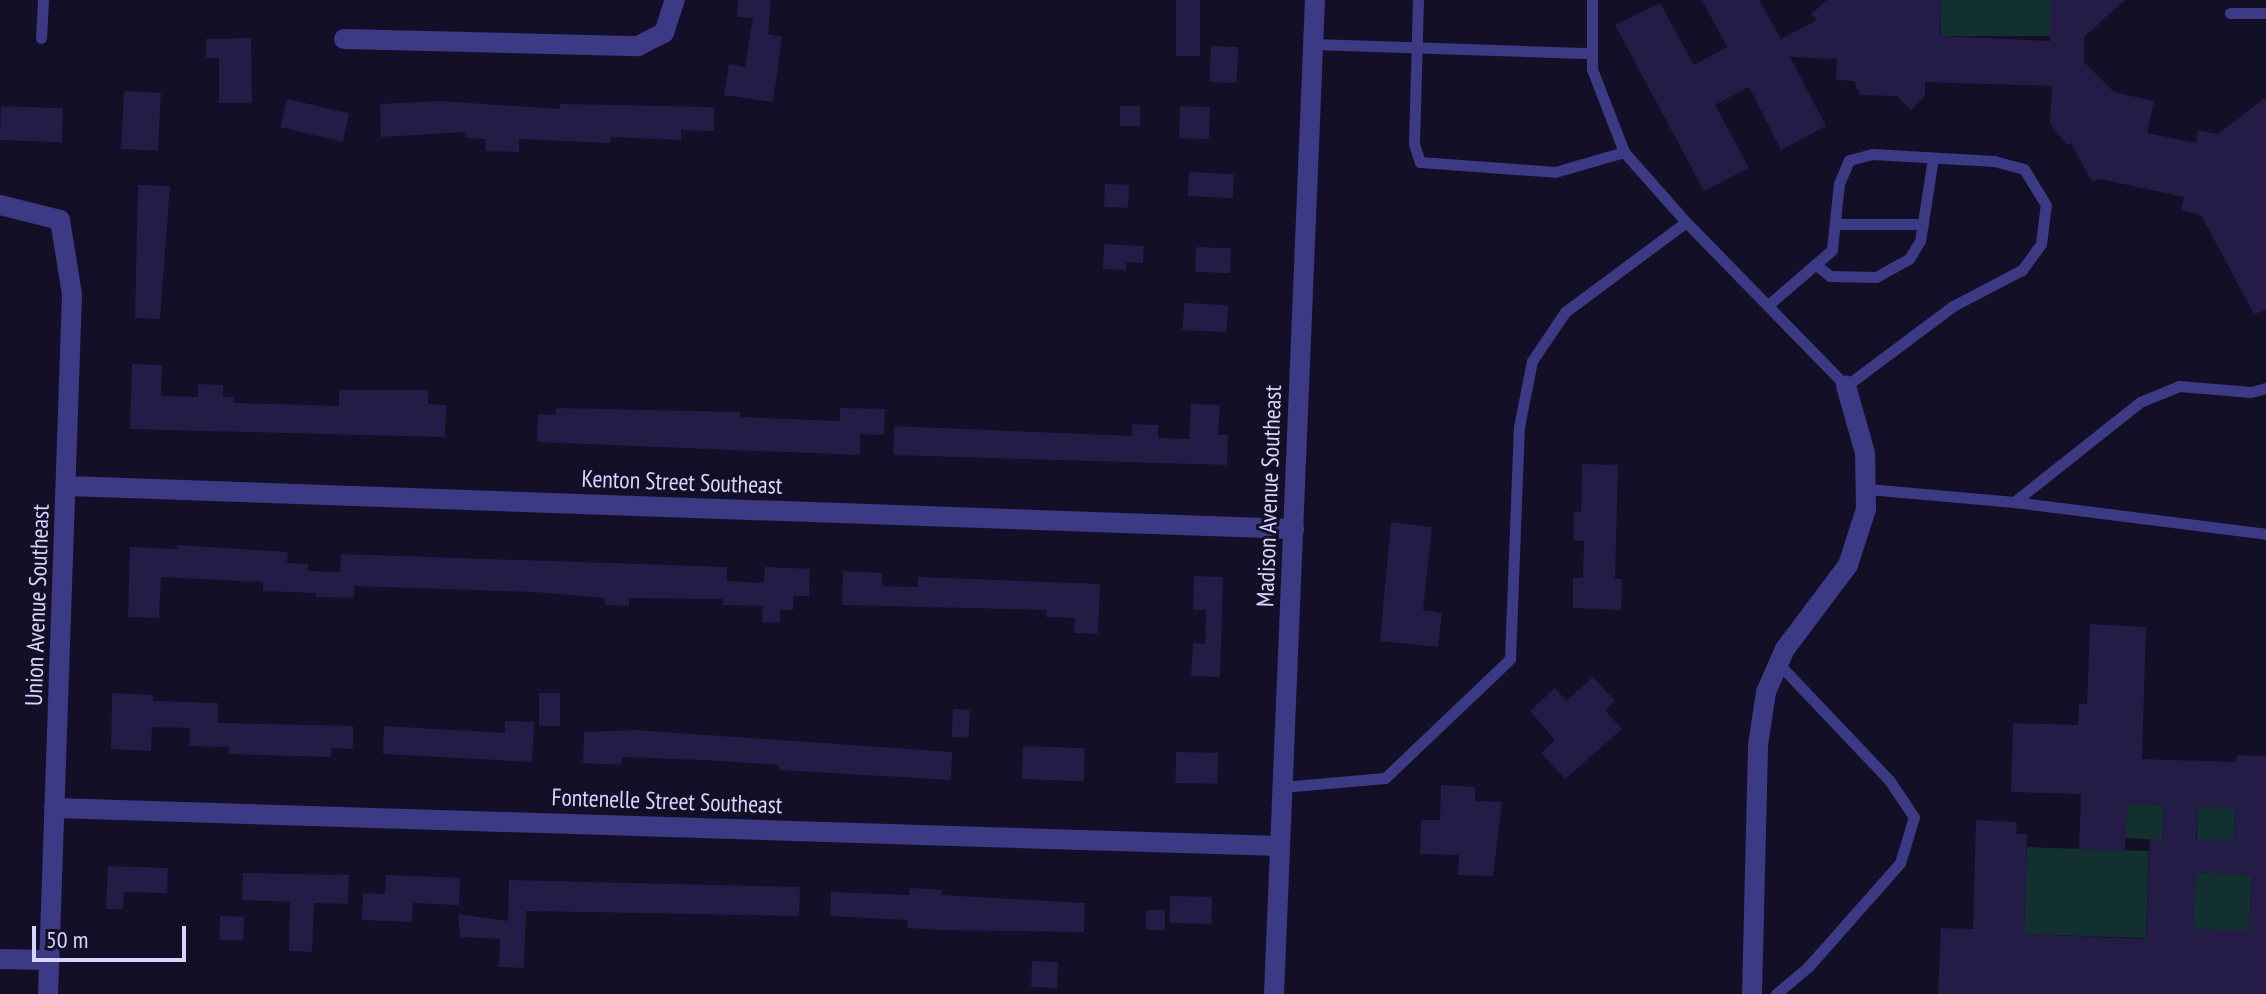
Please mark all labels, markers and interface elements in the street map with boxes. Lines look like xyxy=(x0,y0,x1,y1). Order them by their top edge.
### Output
street label: Madison Avenue Southeast xyxy=(1251,384,1287,608)
street label: Kenton Street Southeast xyxy=(581,464,783,500)
street label: Union Avenue Southeast xyxy=(19,503,55,707)
street label: Fontenelle Street Southeast xyxy=(551,783,783,819)
scale bar xyxy=(36,910,190,960)
text: 50 m xyxy=(46,924,88,955)

